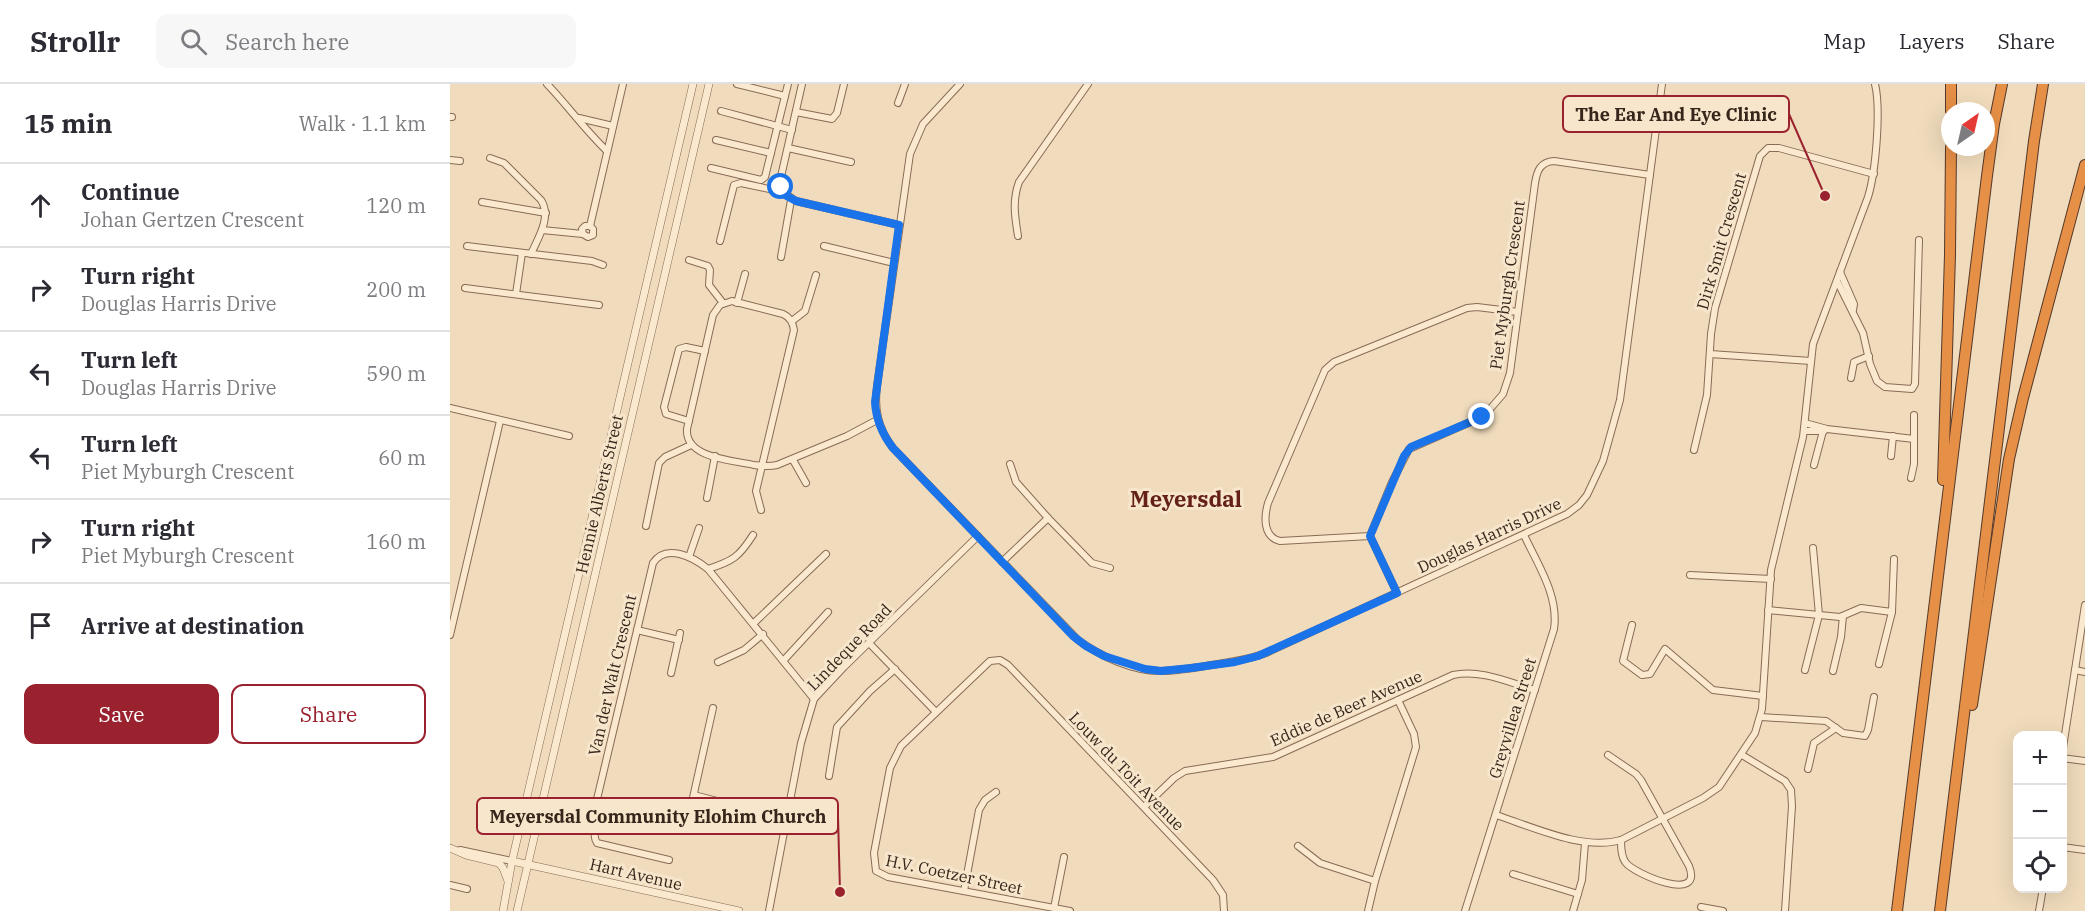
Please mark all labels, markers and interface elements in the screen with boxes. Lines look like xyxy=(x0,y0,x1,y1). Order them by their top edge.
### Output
search box xyxy=(156,14,576,68)
text: Strollr xyxy=(30,23,120,60)
icon: search xyxy=(177,25,210,58)
text: Search here xyxy=(225,27,349,56)
text: Map xyxy=(1823,27,1866,55)
text: Layers xyxy=(1899,27,1965,55)
text: Share xyxy=(1998,27,2055,55)
callout: The Ear And Eye Clinic xyxy=(1563,96,1789,132)
north arrow xyxy=(1941,102,1995,156)
text: The Ear And Eye Clinic xyxy=(1575,103,1777,126)
text: 15 min xyxy=(24,106,112,140)
text: Walk · 1.1 km xyxy=(299,110,426,137)
street label: Dirk Smit Crescent xyxy=(1692,170,1750,312)
route start xyxy=(767,173,793,199)
text: Continue xyxy=(81,177,180,206)
icon: ahead xyxy=(24,189,57,222)
text: 120 m xyxy=(366,192,426,219)
street label: Piet Myburgh Crescent xyxy=(1485,199,1529,371)
text: Johan Gertzen Crescent xyxy=(81,206,304,233)
text: Turn right xyxy=(81,261,195,290)
icon: right xyxy=(24,273,57,306)
text: 200 m xyxy=(366,276,426,303)
text: Douglas Harris Drive xyxy=(81,290,277,317)
text: Turn left xyxy=(81,345,177,374)
icon: left xyxy=(24,357,57,390)
text: 590 m xyxy=(366,360,426,387)
text: Douglas Harris Drive xyxy=(81,374,277,401)
route end xyxy=(1468,403,1494,429)
street label: Hennie Alberts Street xyxy=(571,412,627,575)
text: Turn left xyxy=(81,429,177,458)
icon: left xyxy=(24,441,57,474)
text: 60 m xyxy=(378,444,426,471)
text: Piet Myburgh Crescent xyxy=(81,458,294,485)
district label: Meyersdal xyxy=(1130,484,1242,513)
street label: Douglas Harris Drive xyxy=(1414,493,1564,577)
text: Turn right xyxy=(81,513,195,542)
icon: right xyxy=(24,525,57,558)
text: 160 m xyxy=(366,528,426,555)
text: Piet Myburgh Crescent xyxy=(81,542,294,569)
street label: Van der Walt Crescent xyxy=(584,592,640,758)
street label: Lindeque Road xyxy=(803,599,896,695)
icon: arrive xyxy=(24,609,57,642)
text: Arrive at destination xyxy=(81,611,304,640)
street label: Greyvillea Street xyxy=(1484,655,1540,781)
street label: Eddie de Beer Avenue xyxy=(1267,666,1425,750)
button: Save xyxy=(24,684,219,744)
button: Share xyxy=(231,684,426,744)
street label: Louw du Toit Avenue xyxy=(1065,707,1189,835)
map controls xyxy=(2013,731,2067,893)
button: + xyxy=(2013,731,2067,785)
button: − xyxy=(2013,785,2067,839)
callout: Meyersdal Community Elohim Church xyxy=(477,798,838,834)
text: Meyersdal Community Elohim Church xyxy=(489,805,827,828)
button: locate xyxy=(2013,839,2067,893)
street label: H.V. Coetzer Street xyxy=(884,850,1024,898)
street label: Hart Avenue xyxy=(588,854,684,894)

